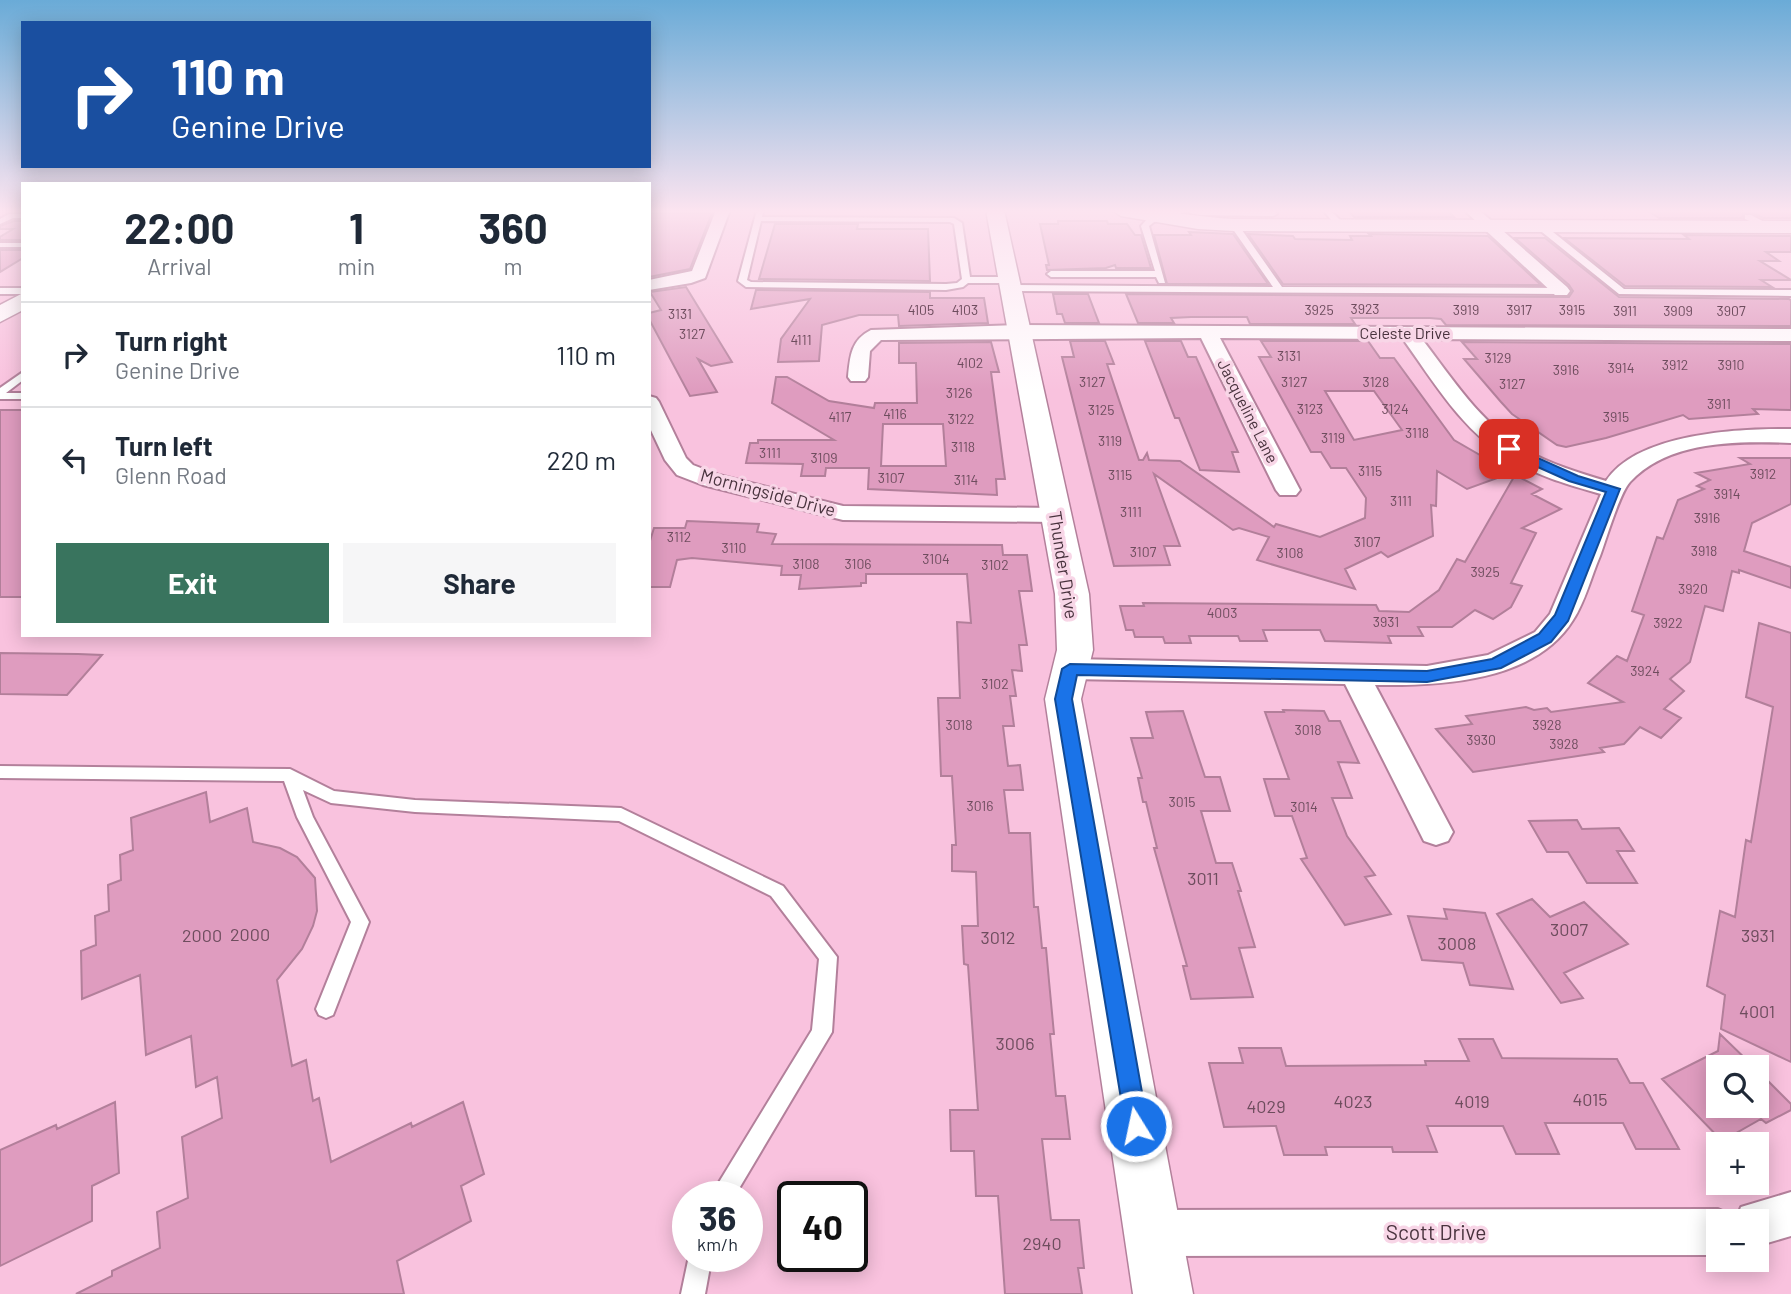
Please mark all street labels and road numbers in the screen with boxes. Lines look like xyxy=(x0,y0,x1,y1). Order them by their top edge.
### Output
street label: Celeste Drive xyxy=(1360,323,1450,342)
street label: Jacqueline Lane xyxy=(1214,356,1283,466)
street label: Morningside Drive xyxy=(698,463,838,521)
street label: Thunder Drive xyxy=(1045,509,1083,620)
street label: Scott Drive xyxy=(1386,1219,1486,1244)

